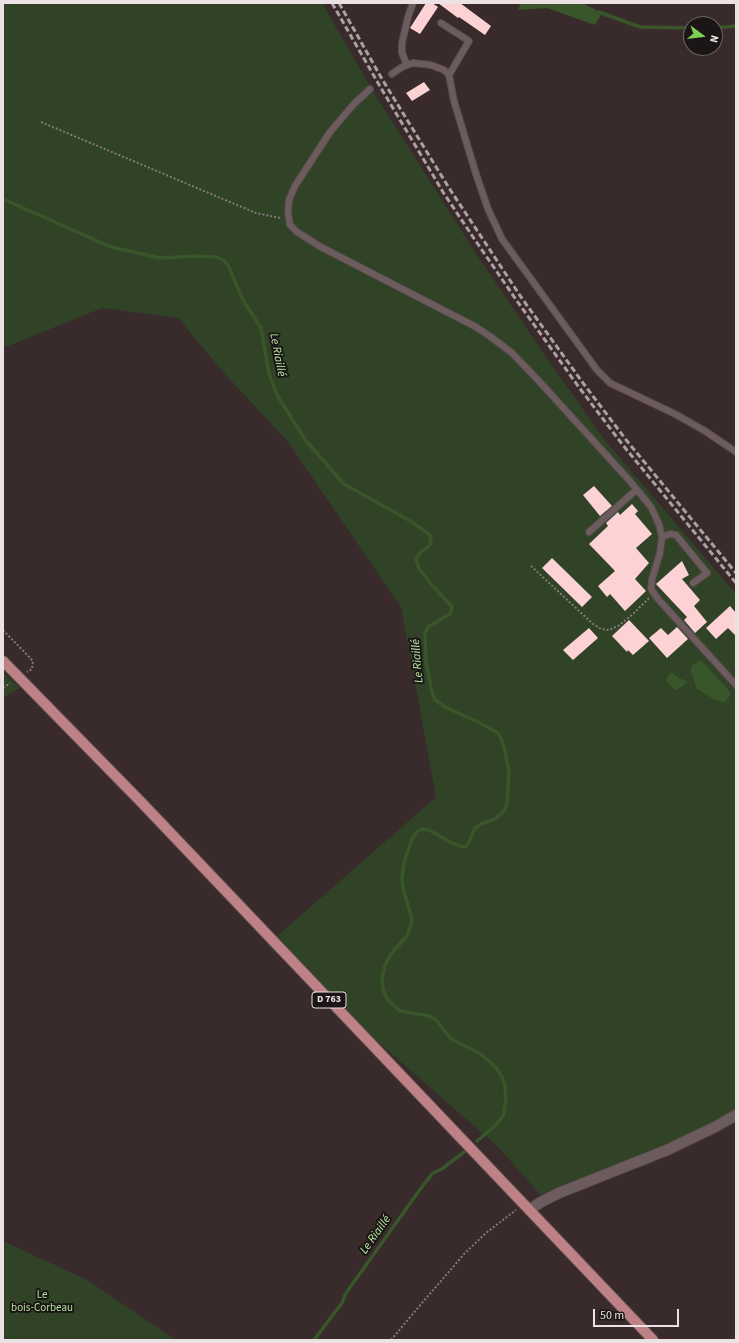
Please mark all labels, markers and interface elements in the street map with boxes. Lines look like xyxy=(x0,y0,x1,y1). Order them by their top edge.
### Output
north arrow xyxy=(683,16,723,56)
text: N xyxy=(706,33,722,44)
water label: Le Riaillé xyxy=(266,332,288,378)
water label: Le Riaillé xyxy=(409,638,427,684)
road number: D 763 xyxy=(312,992,346,1008)
water label: Le Riaillé xyxy=(357,1213,395,1257)
park label: Le bois-Corbeau xyxy=(11,1289,73,1315)
scale bar xyxy=(595,1301,681,1327)
text: 50 m xyxy=(600,1307,624,1324)

